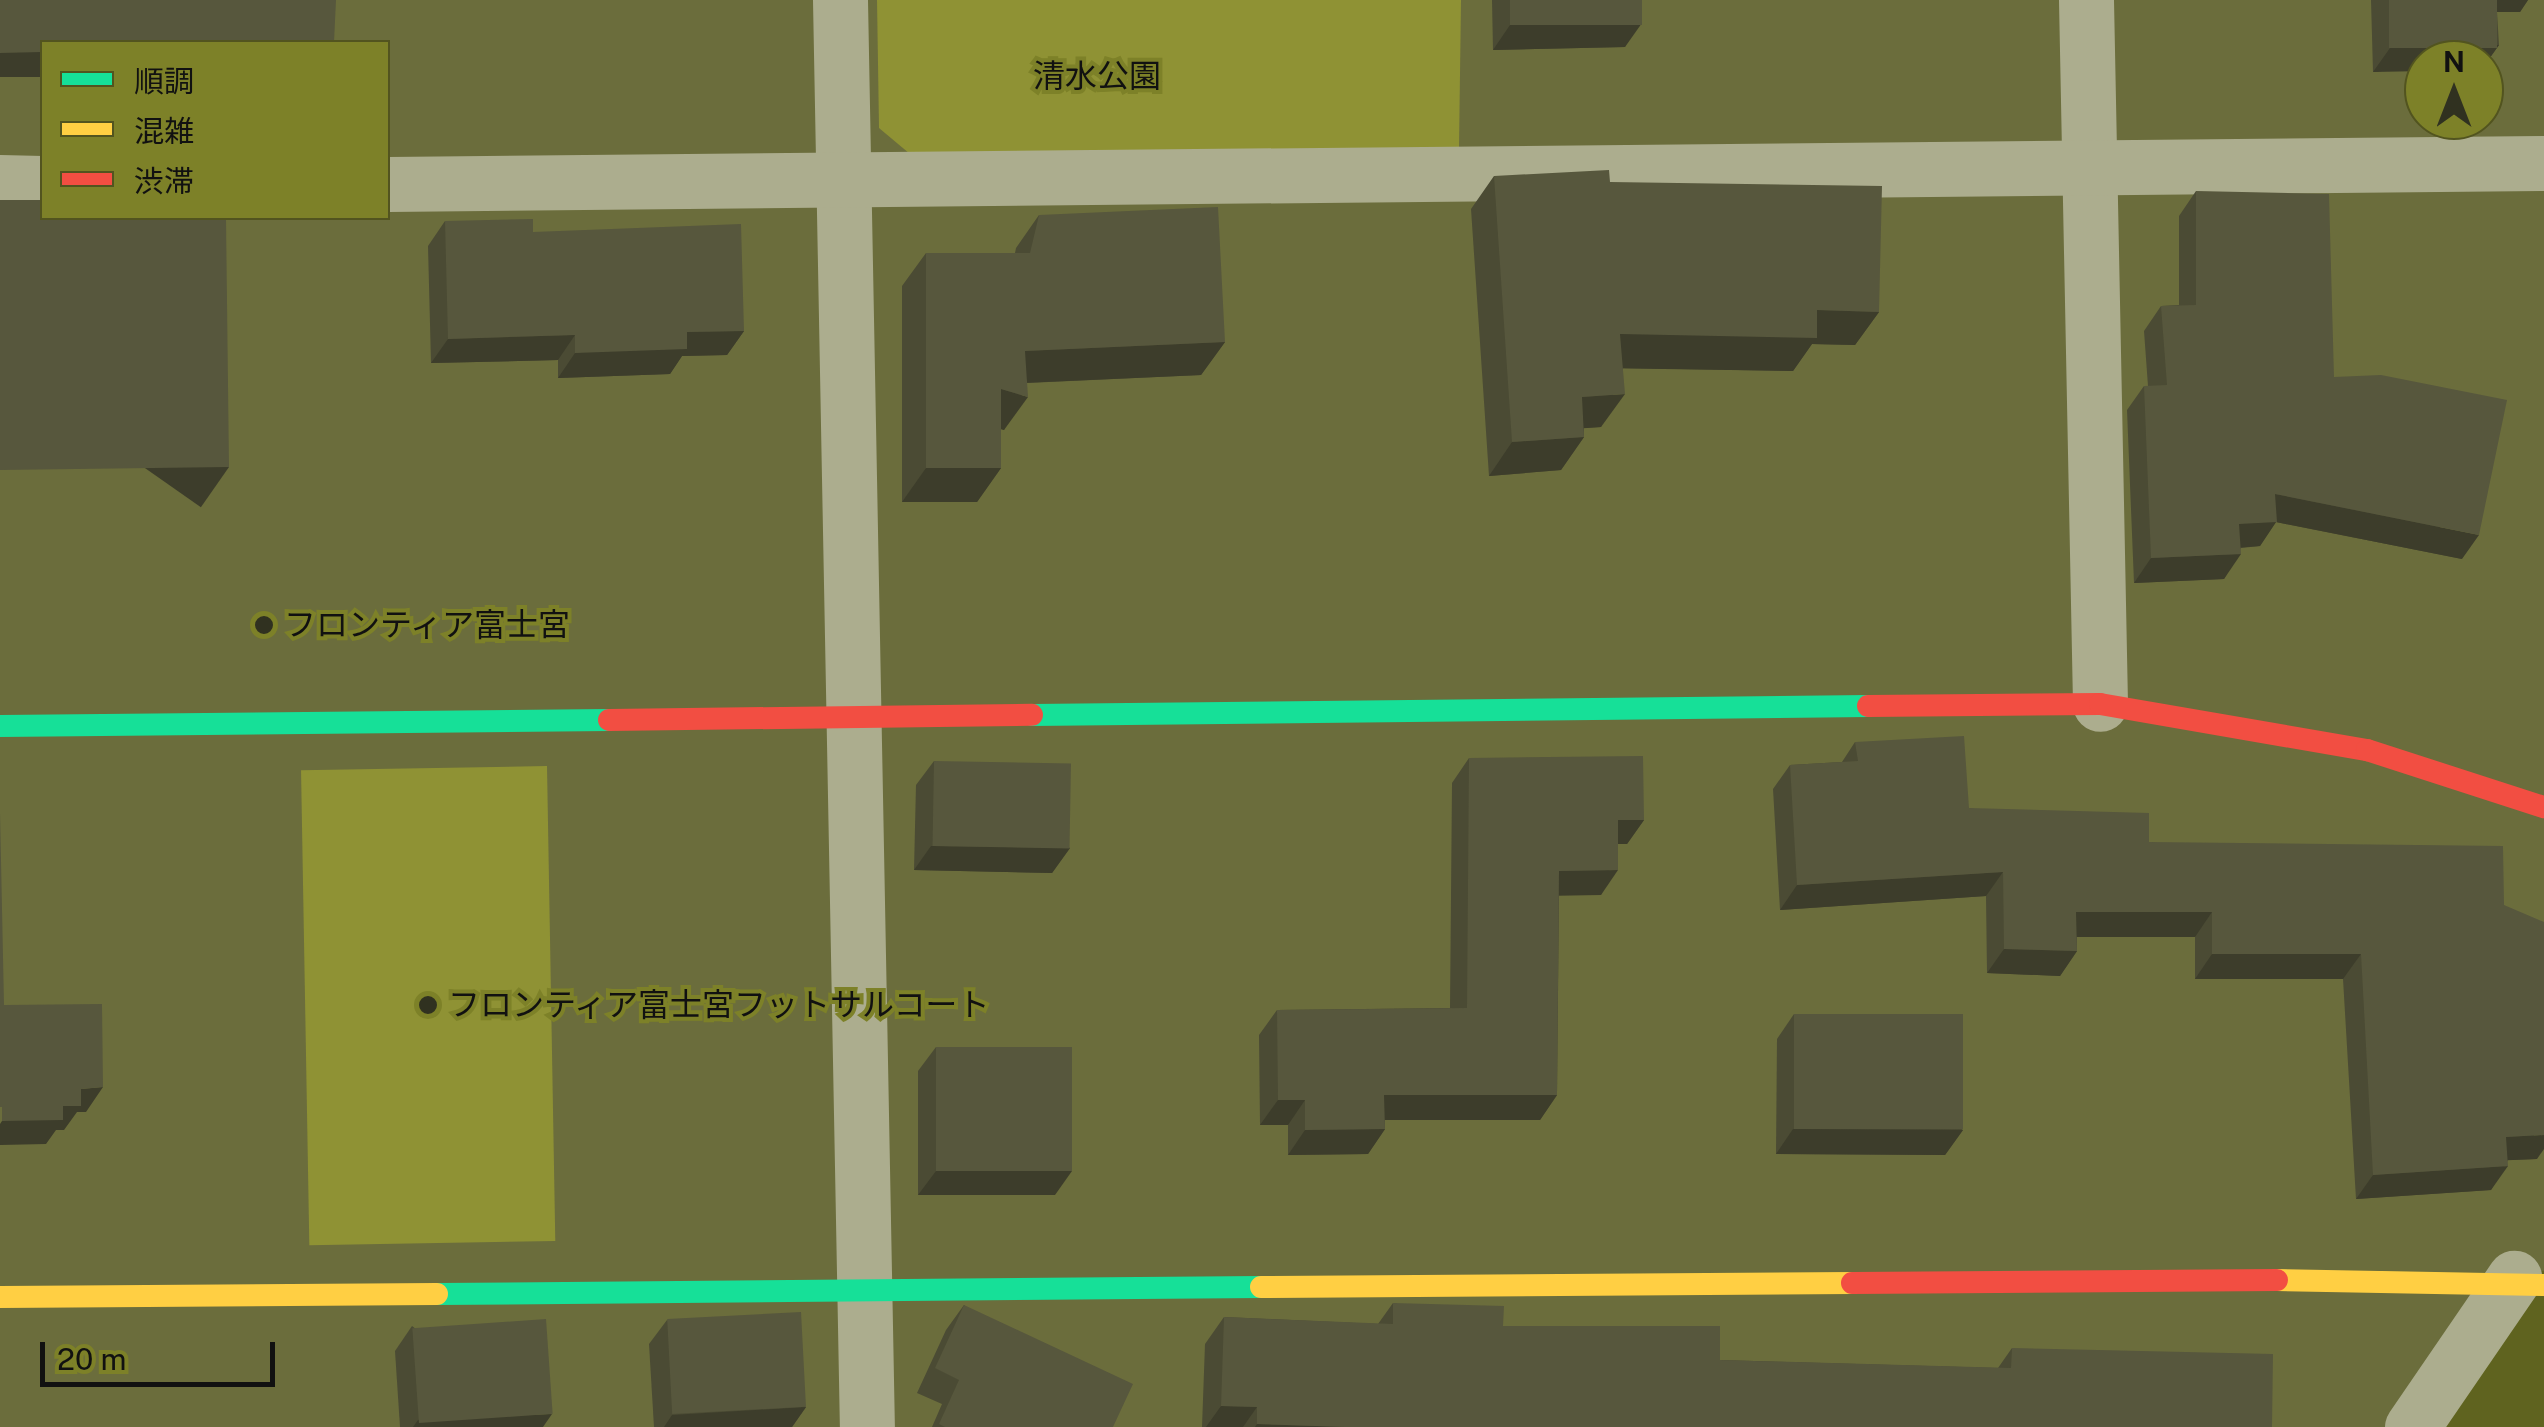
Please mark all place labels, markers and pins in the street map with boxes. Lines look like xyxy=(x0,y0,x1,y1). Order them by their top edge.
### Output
place label: フロンティア富士宮 xyxy=(284,606,572,644)
marker: フロンティア富士宮 xyxy=(253,614,275,636)
place label: フロンティア富士宮フットサルコート xyxy=(448,986,992,1024)
marker: フロンティア富士宮フットサルコート xyxy=(417,994,439,1016)

